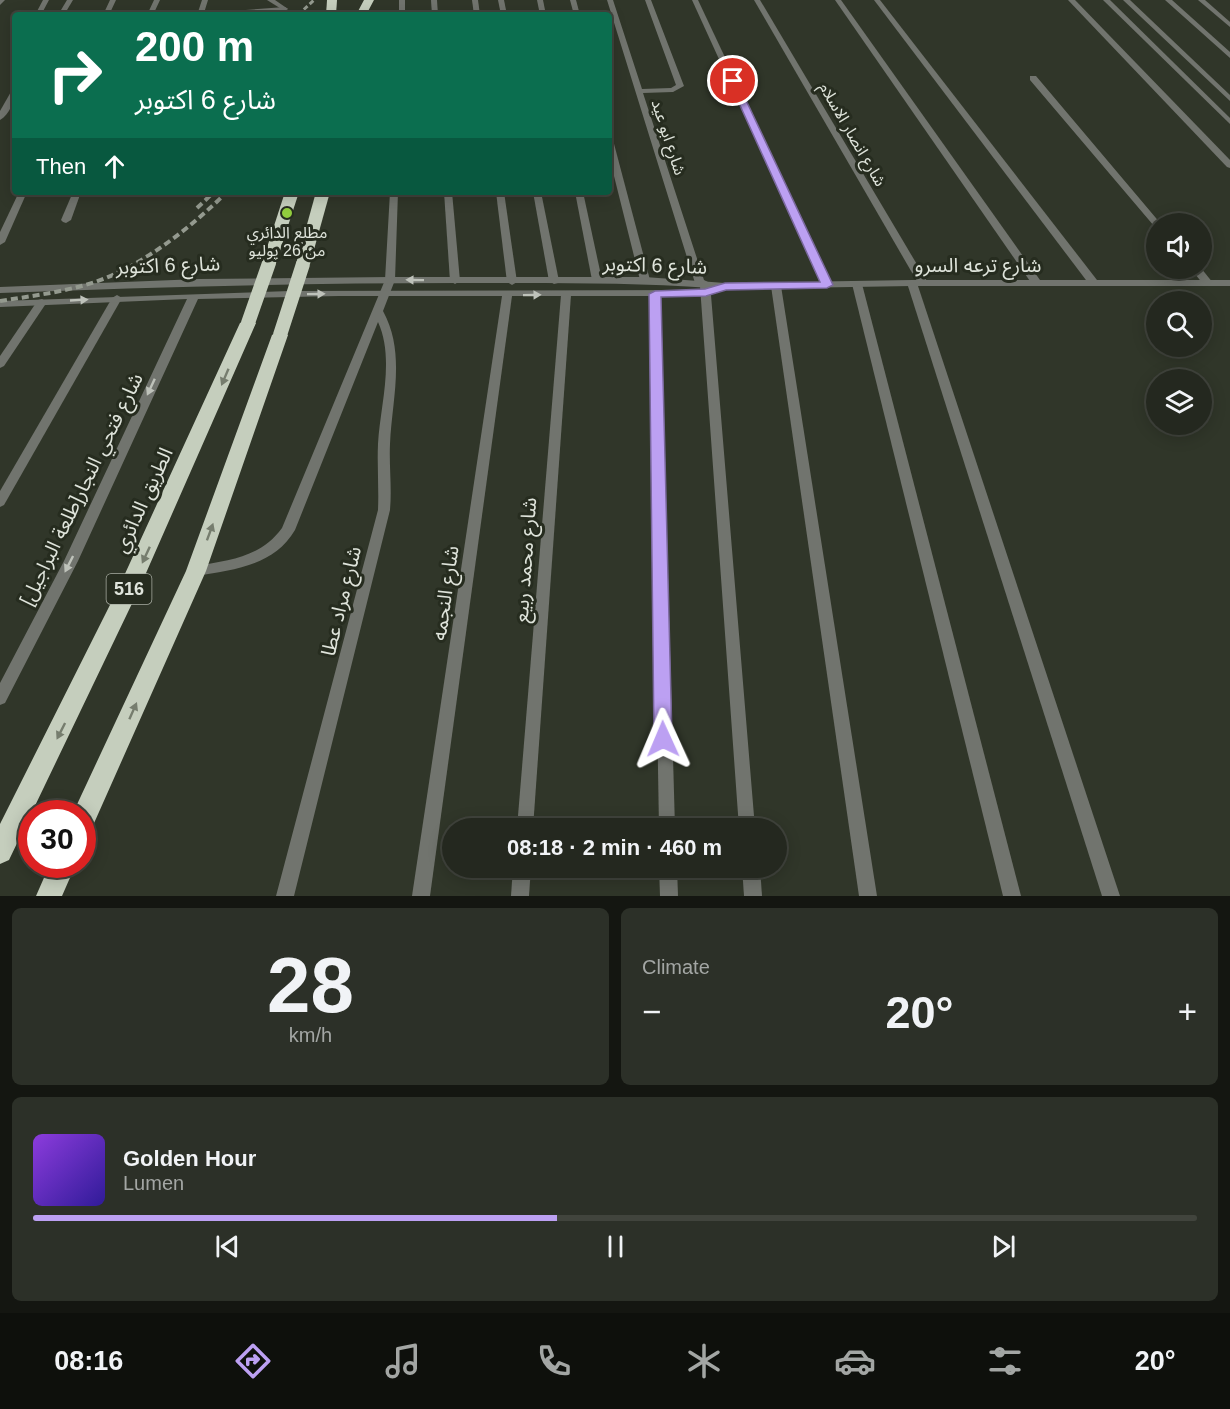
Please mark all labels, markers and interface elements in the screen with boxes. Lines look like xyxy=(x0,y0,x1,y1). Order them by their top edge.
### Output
text: 200 m xyxy=(135,23,254,70)
icon: right xyxy=(36,36,114,114)
pin xyxy=(707,55,758,106)
icon: arrive xyxy=(716,64,749,97)
street label: شارع انصار الاسلام xyxy=(813,79,889,191)
text: شارع 6 اكتوبر xyxy=(135,85,276,115)
street label: شارع ابو عيد xyxy=(645,97,689,178)
icon: ahead xyxy=(98,150,131,183)
text: Then xyxy=(36,154,86,179)
marker: مطلع الدائري من 26 يوليو xyxy=(280,206,294,220)
map controls xyxy=(1146,213,1212,435)
button: sound xyxy=(1146,213,1212,279)
place label: مطلع الدائري من 26 يوليو xyxy=(247,224,327,260)
street label: شارع 6 اكتوبر xyxy=(114,252,221,282)
street label: شارع 6 اكتوبر xyxy=(601,252,708,282)
street label: شارع ترعه السرو xyxy=(914,254,1042,280)
one-way arrow xyxy=(406,275,425,285)
one-way arrow xyxy=(307,289,326,299)
one-way arrow xyxy=(523,290,542,300)
button: search xyxy=(1146,291,1212,357)
one-way arrow xyxy=(70,295,89,305)
one-way arrow xyxy=(220,368,229,386)
street label: شارع فتحي النجار[طلعة البراجيل] xyxy=(15,369,151,611)
button: layers xyxy=(1146,369,1212,435)
one-way arrow xyxy=(147,379,156,396)
street label: الطريق الدائري xyxy=(109,444,181,558)
street label: شارع محمد ربيع xyxy=(510,497,544,624)
one-way arrow xyxy=(206,523,216,541)
street label: شارع مراد عطا xyxy=(317,544,369,659)
street label: شارع النجمه xyxy=(427,544,466,642)
one-way arrow xyxy=(141,546,150,563)
one-way arrow xyxy=(64,556,74,573)
road number: 516 xyxy=(106,574,152,604)
one-way arrow xyxy=(128,702,137,719)
position arrow xyxy=(631,707,695,771)
one-way arrow xyxy=(56,722,66,739)
speed limit sign: 30 xyxy=(18,800,96,878)
text: 08:18 · 2 min · 460 m xyxy=(507,835,722,860)
text: 28 xyxy=(267,941,354,1029)
text: Climate xyxy=(642,956,710,978)
text: 20° xyxy=(885,987,954,1038)
text: − xyxy=(642,993,661,1030)
text: + xyxy=(1178,993,1197,1030)
text: km/h xyxy=(289,1024,332,1046)
text: Golden Hour xyxy=(123,1146,256,1171)
text: Lumen xyxy=(123,1172,184,1194)
icon: previous xyxy=(211,1230,244,1263)
icon: pause xyxy=(599,1230,632,1263)
icon: next xyxy=(987,1230,1020,1263)
icon: directions xyxy=(232,1340,274,1382)
icon: music xyxy=(382,1340,424,1382)
icon: phone xyxy=(533,1340,575,1382)
icon: climate xyxy=(683,1340,725,1382)
icon: car xyxy=(834,1340,876,1382)
icon: filters xyxy=(984,1340,1026,1382)
text: 08:16 xyxy=(54,1346,123,1376)
text: 20° xyxy=(1135,1346,1176,1376)

